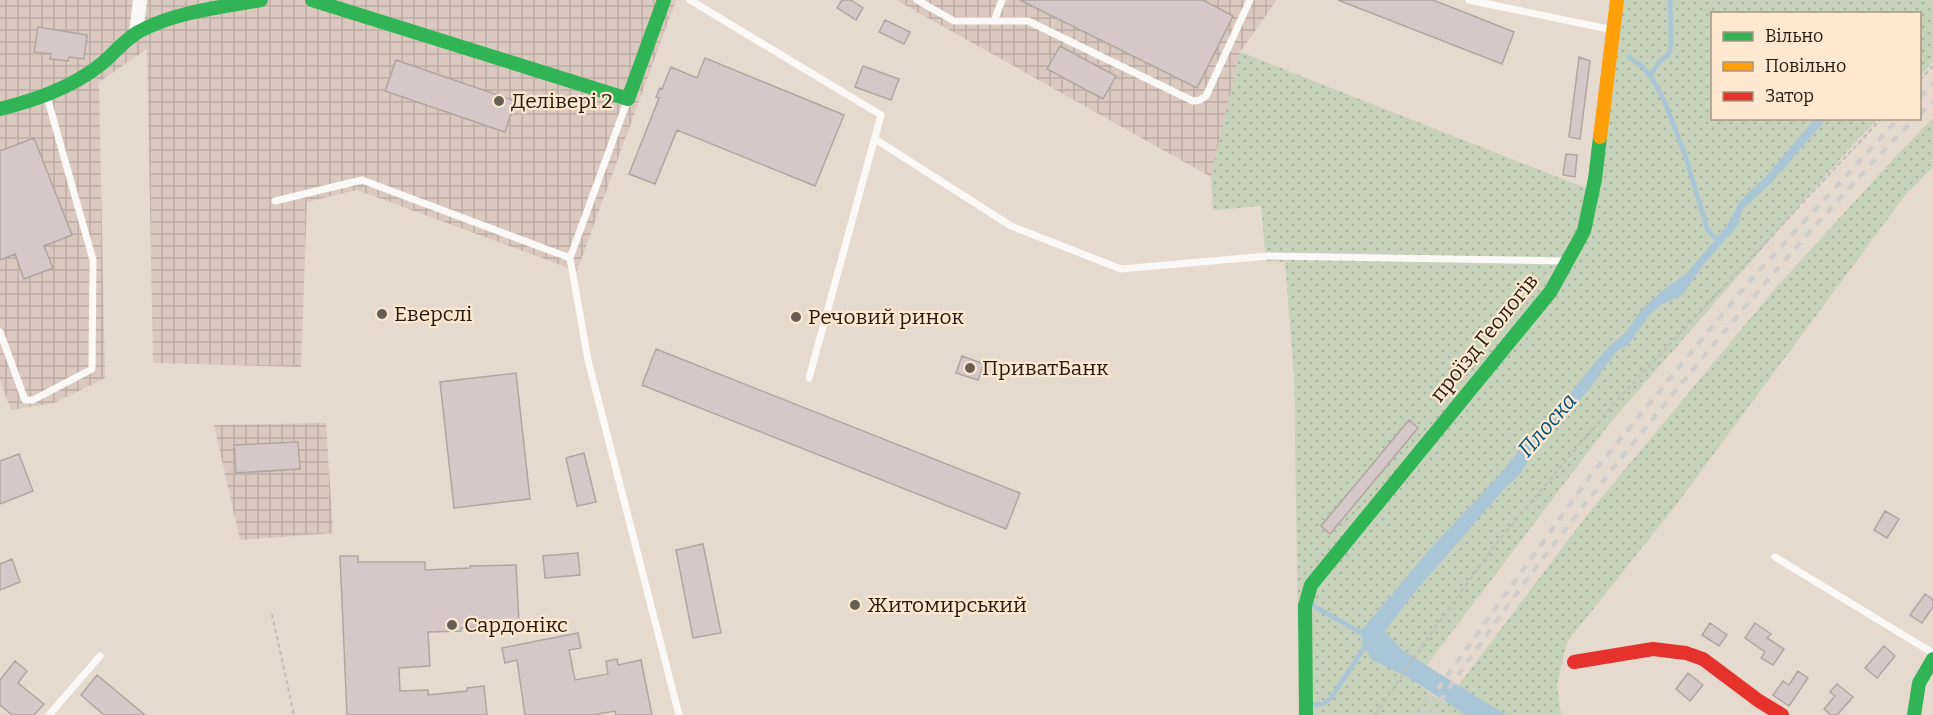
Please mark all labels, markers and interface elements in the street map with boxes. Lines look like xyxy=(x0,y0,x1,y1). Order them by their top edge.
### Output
legend xyxy=(1711,12,1921,120)
text: Вільно xyxy=(1765,25,1823,47)
text: Повільно xyxy=(1765,55,1846,77)
text: Затор xyxy=(1765,85,1814,107)
place label: Делівері 2 xyxy=(511,88,613,114)
marker: Делівері 2 xyxy=(492,94,506,108)
street label: проїзд Геологів xyxy=(1424,269,1544,407)
place label: Еверслі xyxy=(394,301,472,327)
place label: Речовий ринок xyxy=(808,304,965,330)
marker: Еверслі xyxy=(375,307,389,321)
marker: Речовий ринок xyxy=(789,310,803,324)
place label: ПриватБанк xyxy=(982,355,1109,381)
marker: ПриватБанк xyxy=(963,361,977,375)
water label: Плоска xyxy=(1512,387,1582,463)
place label: Житомирський xyxy=(867,592,1027,618)
marker: Житомирський xyxy=(848,598,862,612)
place label: Сардонікс xyxy=(464,612,568,638)
marker: Сардонікс xyxy=(445,618,459,632)

